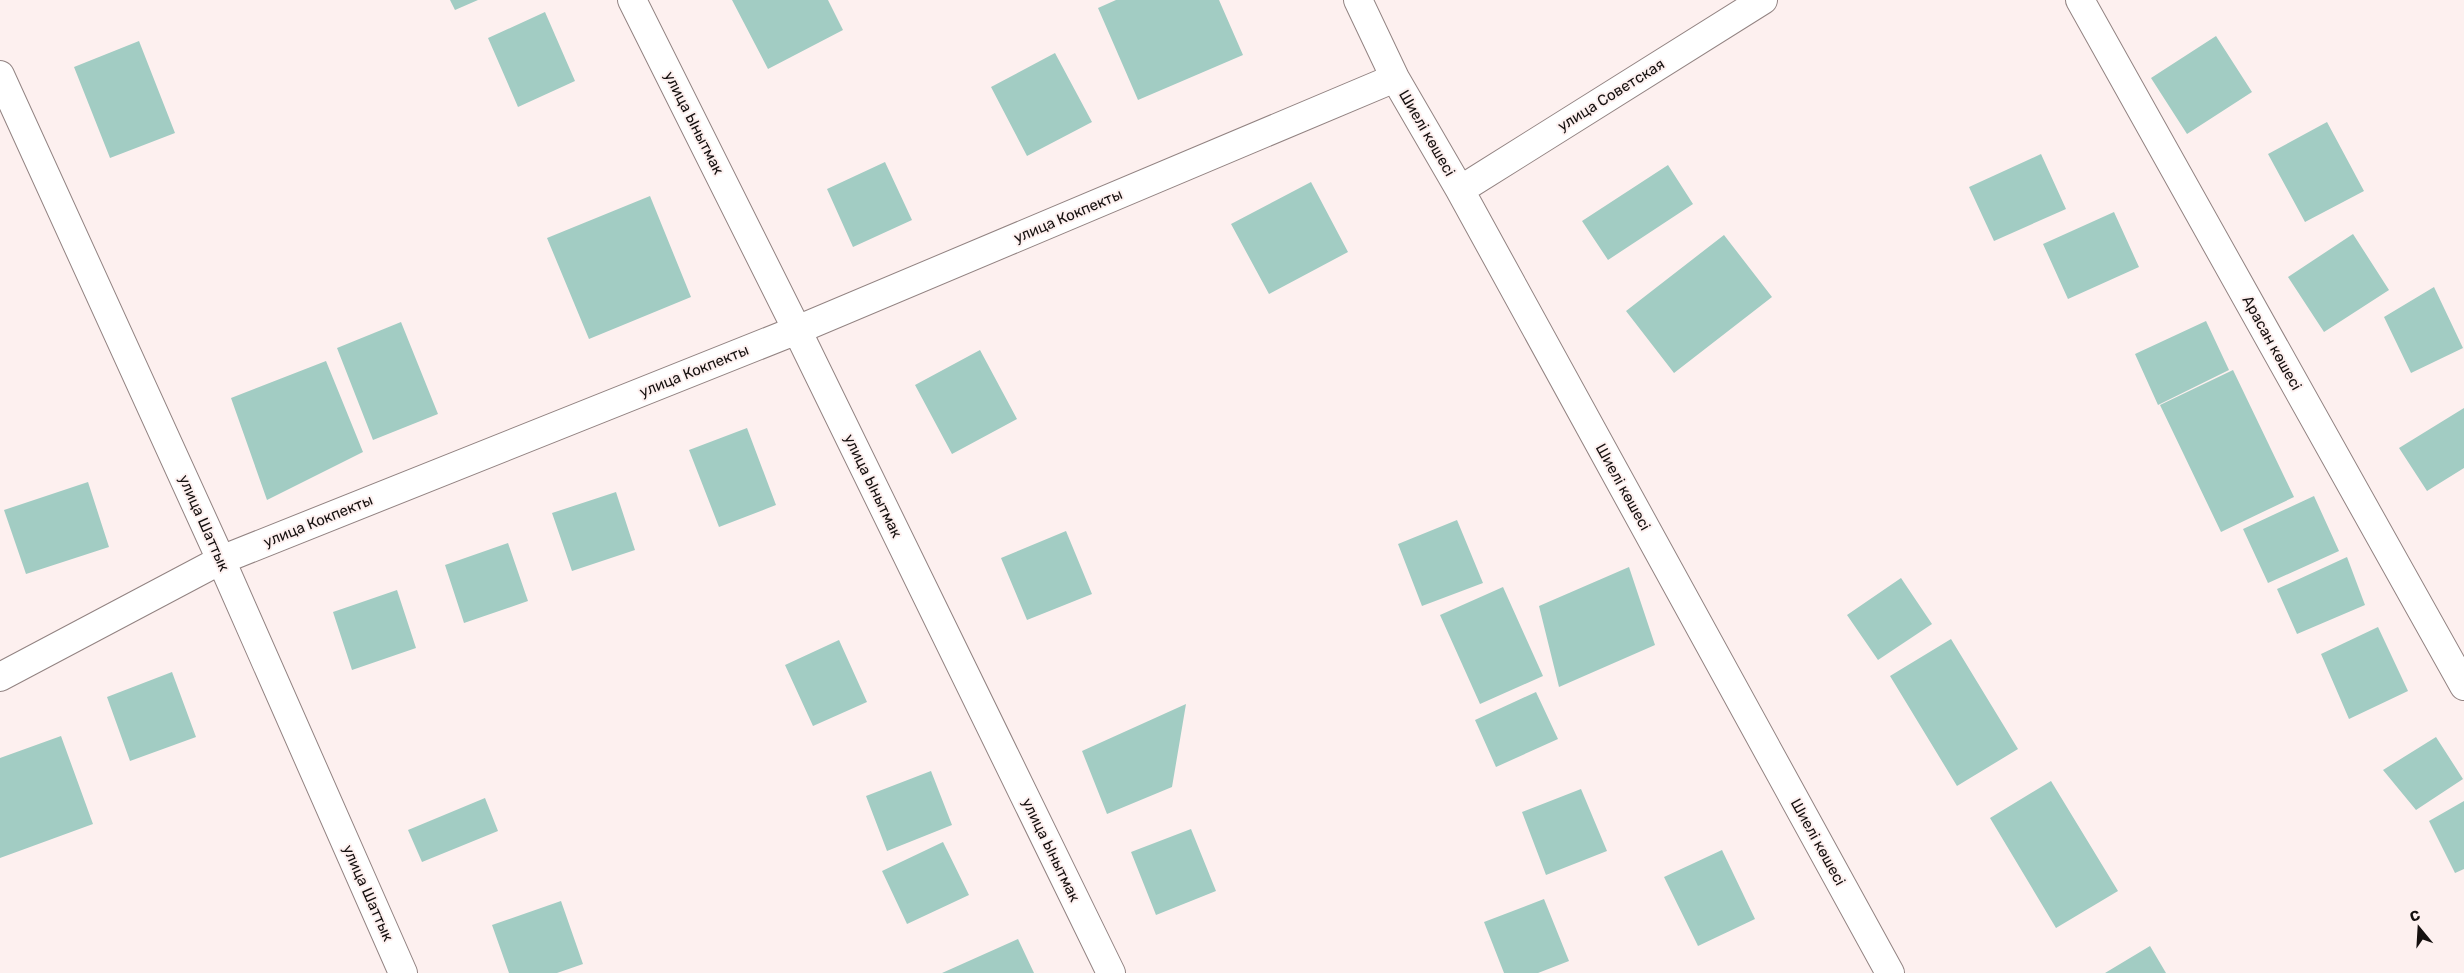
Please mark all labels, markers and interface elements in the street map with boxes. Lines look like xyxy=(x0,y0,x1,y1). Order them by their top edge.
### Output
street label: улица Советская xyxy=(1554,55,1668,135)
street label: улица Ынытмак xyxy=(660,69,728,177)
street label: Шиелі көшесі xyxy=(1395,87,1459,179)
street label: улица Кокпекты xyxy=(1011,185,1125,247)
street label: Арасан көшесі xyxy=(2239,293,2305,393)
street label: улица Кокпекты xyxy=(637,341,751,401)
street label: улица Ынытмак xyxy=(840,431,906,541)
street label: Шиелі көшесі xyxy=(1592,440,1654,534)
street label: улица Шаттык xyxy=(175,472,233,574)
street label: улица Кокпекты xyxy=(261,491,375,551)
street label: улица Ынытмак xyxy=(1018,795,1084,905)
street label: Шиелі көшесі xyxy=(1787,795,1849,889)
street label: улица Шаттык xyxy=(339,842,397,944)
north arrow xyxy=(2394,903,2444,953)
text: С xyxy=(2408,906,2423,926)

